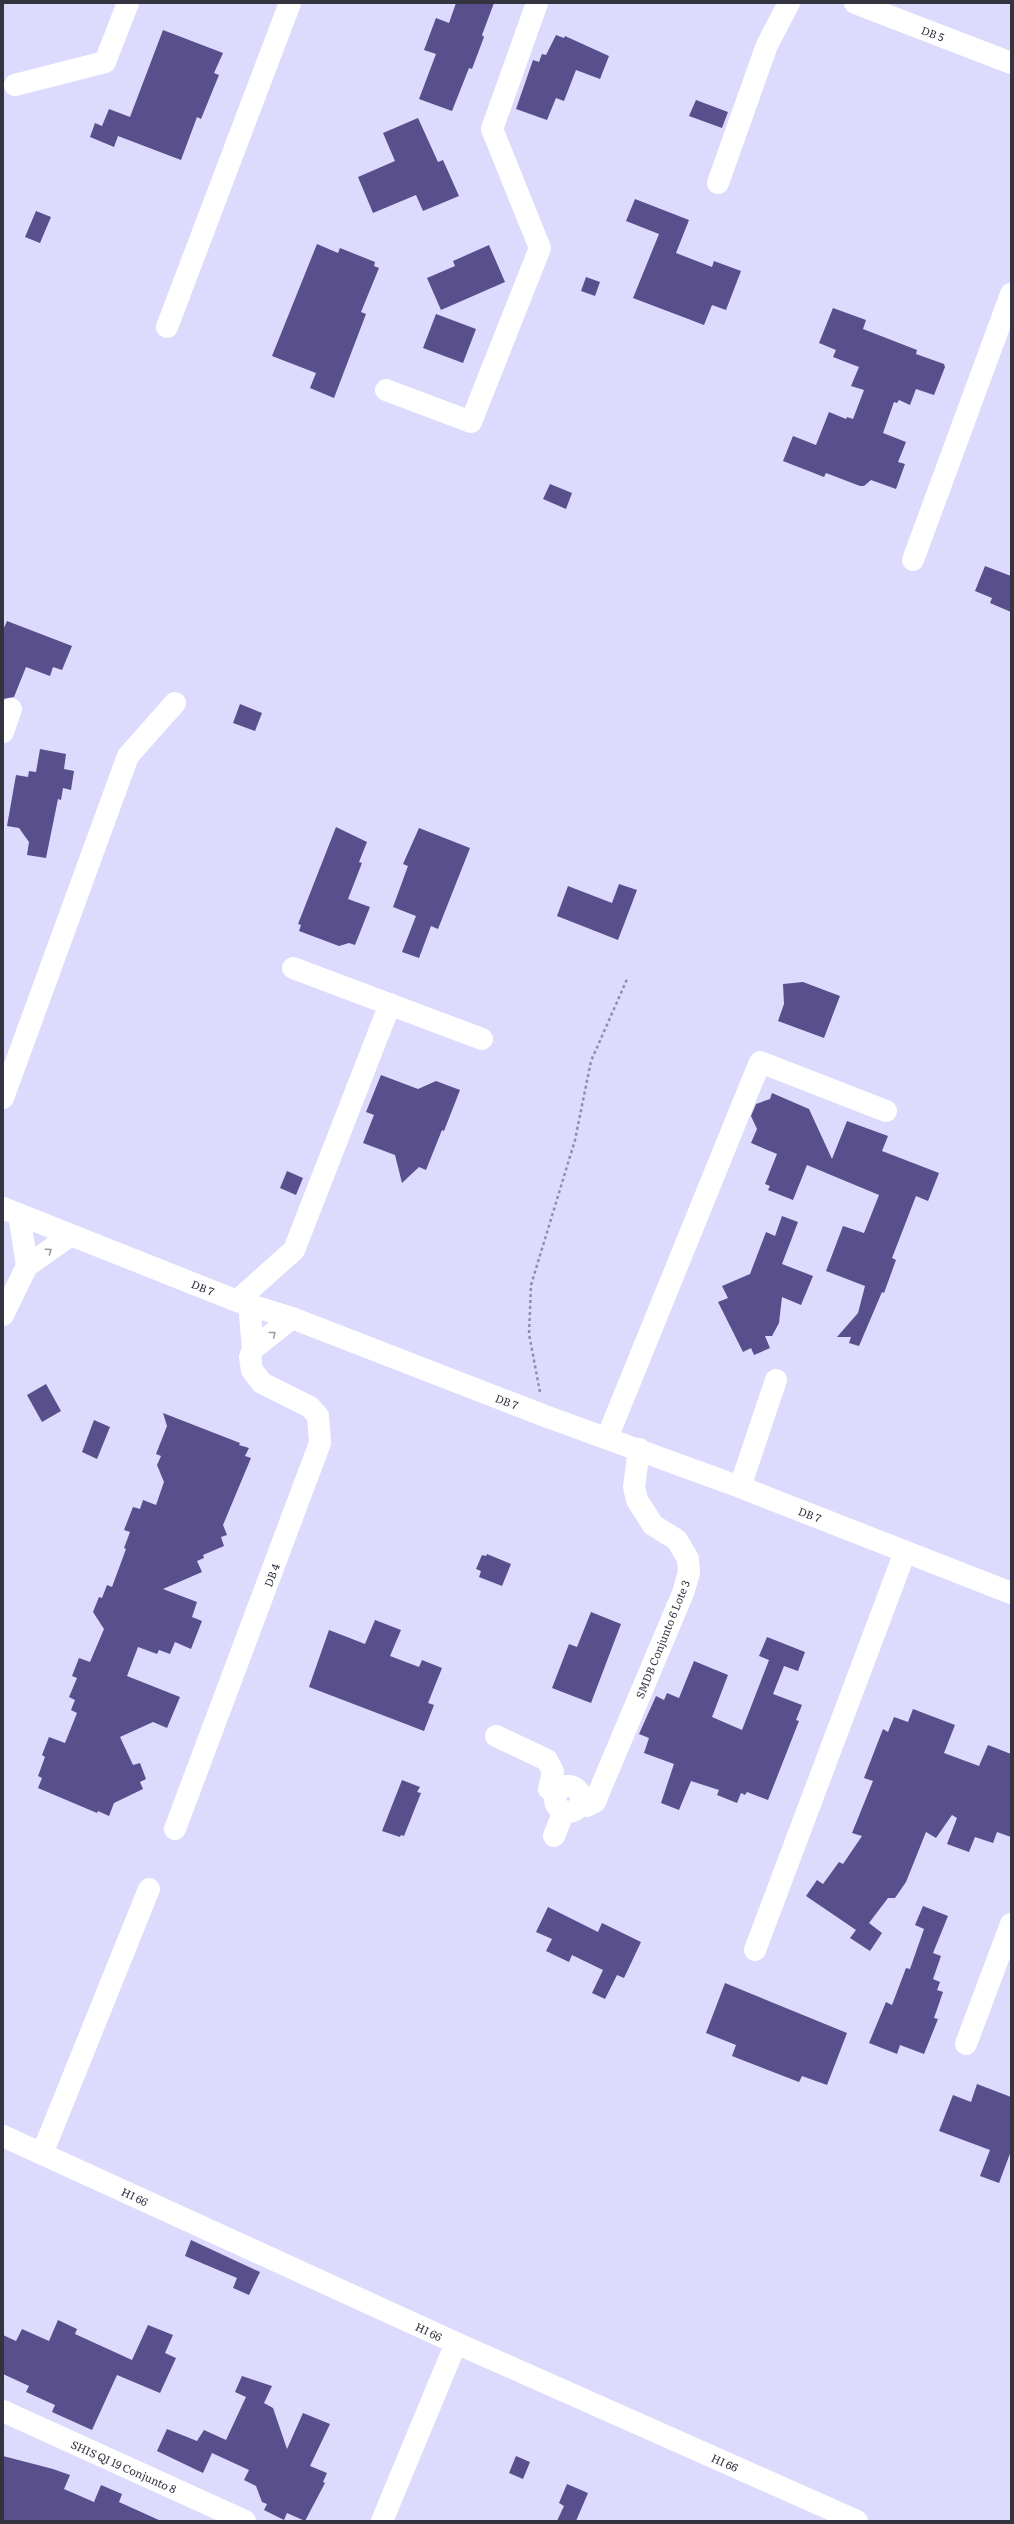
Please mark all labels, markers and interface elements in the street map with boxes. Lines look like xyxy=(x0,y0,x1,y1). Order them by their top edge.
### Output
street label: DB 5 xyxy=(919,21,947,45)
one-way arrow xyxy=(45,1249,52,1256)
street label: DB 7 xyxy=(189,1275,217,1299)
one-way arrow xyxy=(268,1332,275,1339)
street label: DB 7 xyxy=(493,1389,521,1413)
street label: DB 7 xyxy=(796,1502,824,1526)
street label: DB 4 xyxy=(259,1561,283,1589)
street label: SMDB Conjunto 6 Lote 3 xyxy=(631,1577,693,1701)
street label: HI 66 xyxy=(119,2183,151,2209)
street label: HI 66 xyxy=(413,2318,445,2344)
street label: SHIS QI 19 Conjunto 8 xyxy=(69,2436,179,2496)
street label: HI 66 xyxy=(709,2449,741,2475)

